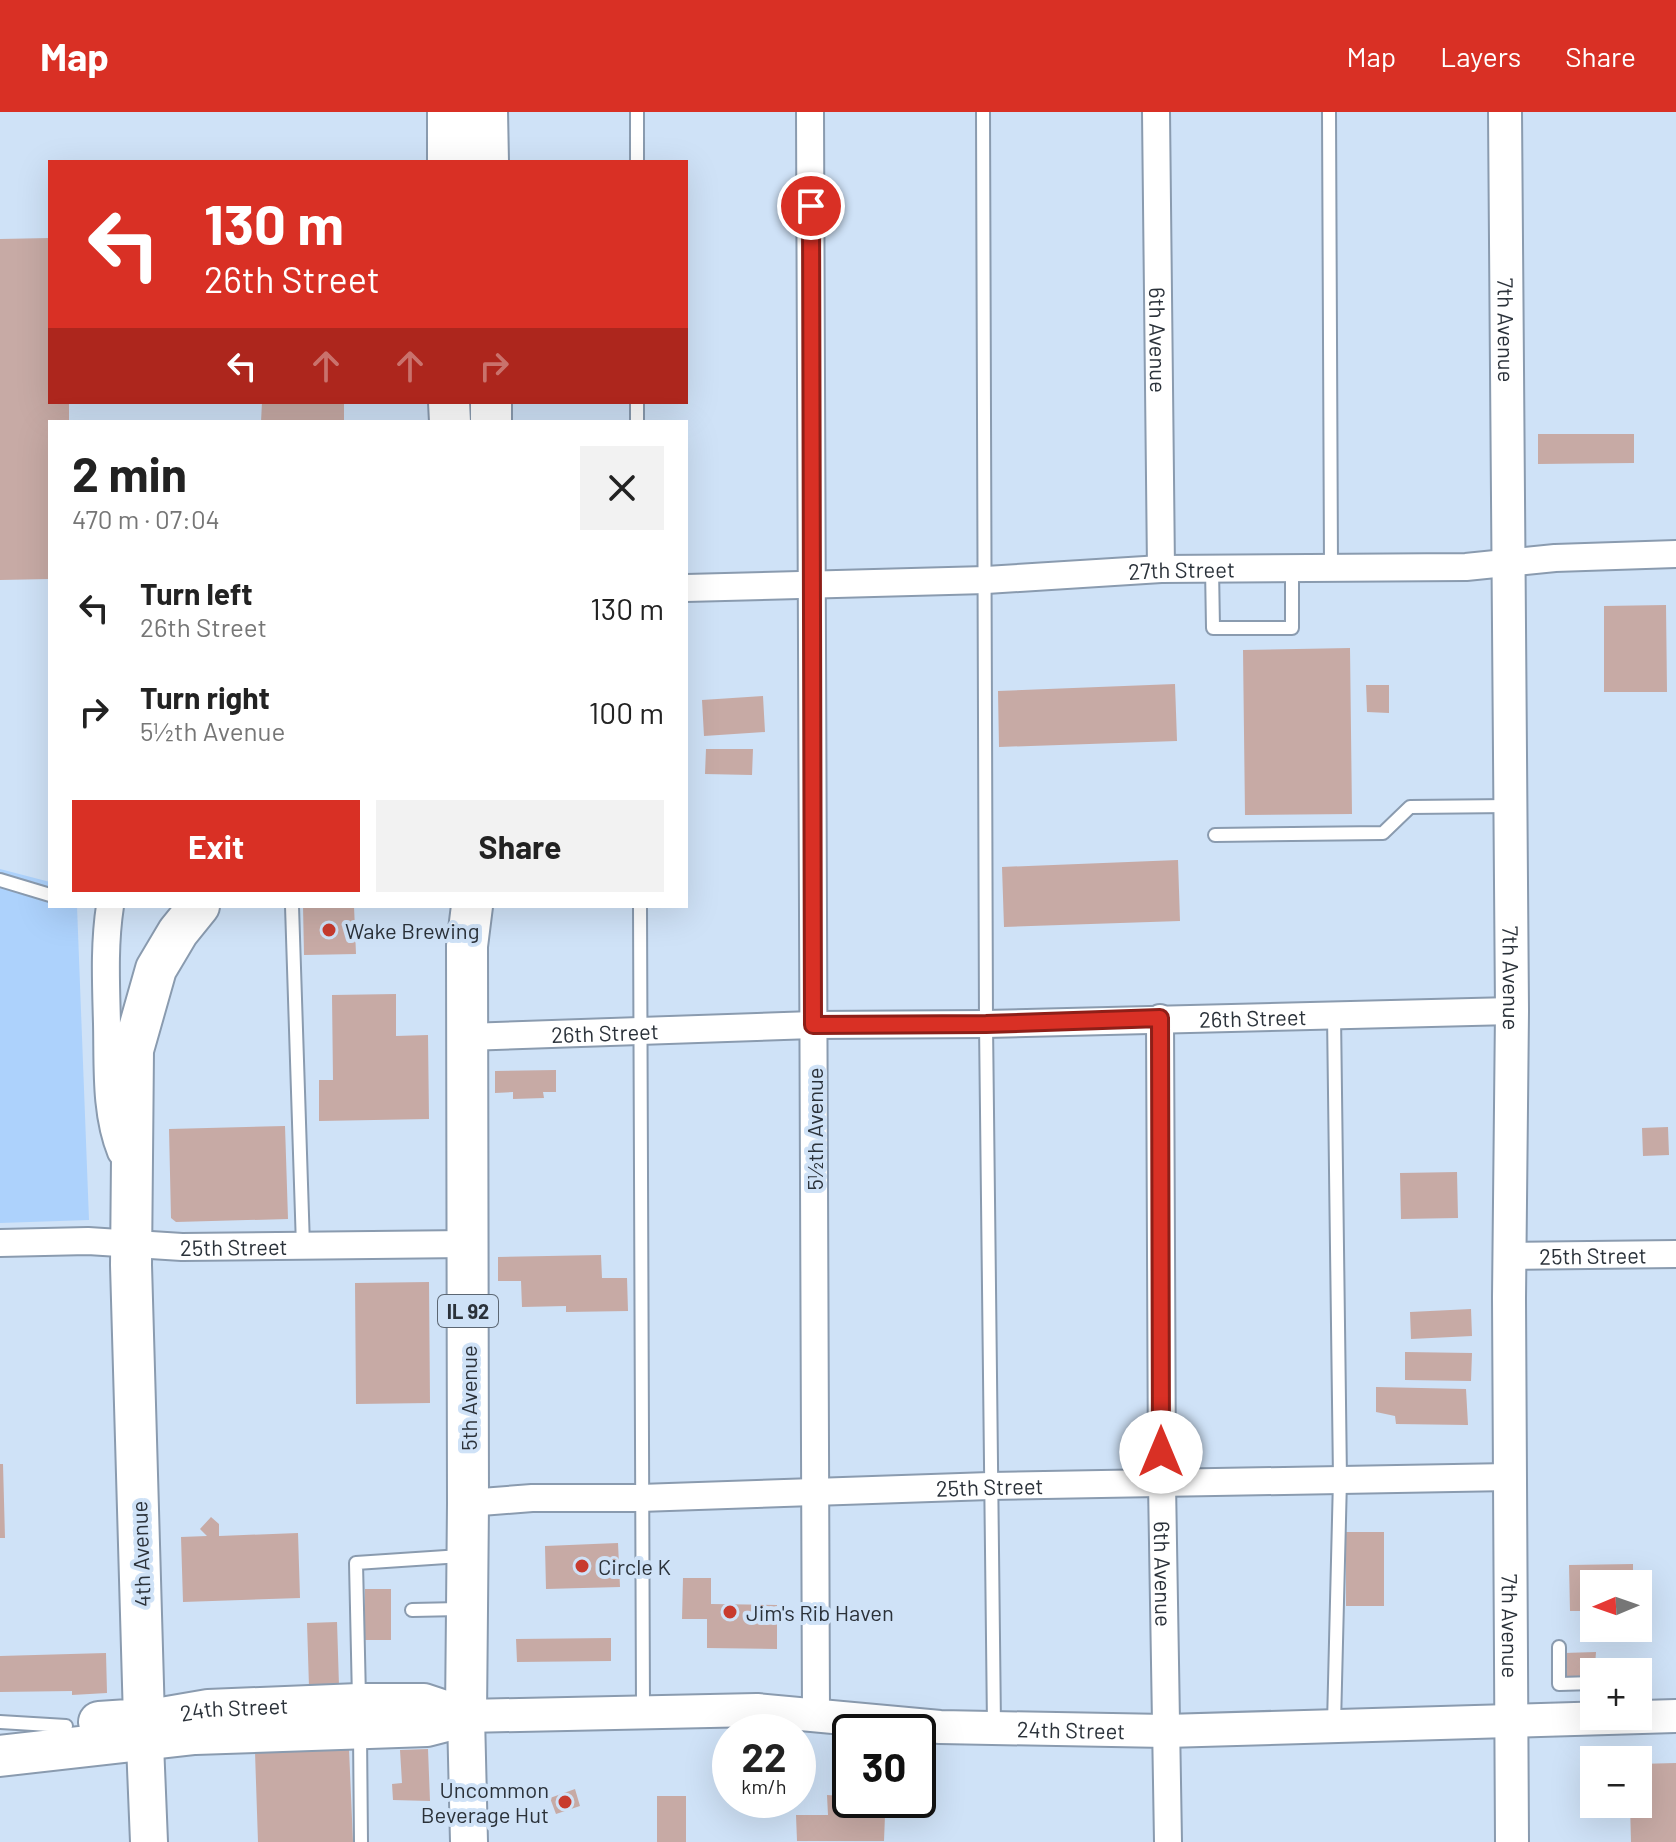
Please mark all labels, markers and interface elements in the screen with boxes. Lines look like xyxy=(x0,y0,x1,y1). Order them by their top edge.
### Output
text: Map xyxy=(40,33,109,79)
text: Map xyxy=(1346,39,1396,73)
text: Layers xyxy=(1440,39,1521,73)
text: Share xyxy=(1565,39,1636,73)
pin xyxy=(777,172,845,240)
icon: arrive xyxy=(789,184,833,228)
text: 130 m xyxy=(204,189,344,256)
icon: left xyxy=(72,192,176,296)
text: 26th Street xyxy=(204,257,380,300)
street label: 7th Avenue xyxy=(1493,278,1520,382)
street label: 6th Avenue xyxy=(1145,287,1172,393)
icon: left xyxy=(220,344,264,388)
icon: ahead xyxy=(304,344,348,388)
icon: ahead xyxy=(388,344,432,388)
icon: right xyxy=(472,344,516,388)
text: 2 min xyxy=(72,444,187,502)
button: close xyxy=(580,446,664,530)
text: 470 m · 07:04 xyxy=(72,503,220,534)
street label: 27th Street xyxy=(1128,556,1235,584)
text: Turn left xyxy=(140,575,253,611)
icon: left xyxy=(72,586,116,630)
text: 130 m xyxy=(590,590,664,626)
text: 26th Street xyxy=(140,611,267,642)
text: Turn right xyxy=(140,679,270,715)
icon: right xyxy=(72,690,116,734)
text: 100 m xyxy=(589,694,664,730)
text: 5½th Avenue xyxy=(140,715,285,746)
button: Exit xyxy=(72,800,360,892)
button: Share xyxy=(376,800,664,892)
place label: Wake Brewing xyxy=(345,917,479,943)
marker: Wake Brewing xyxy=(320,921,338,939)
street label: 7th Avenue xyxy=(1498,926,1525,1030)
street label: 26th Street xyxy=(1199,1003,1307,1032)
street label: 26th Street xyxy=(551,1017,659,1047)
street label: 5½th Avenue xyxy=(801,1067,827,1191)
street label: 25th Street xyxy=(180,1233,288,1260)
street label: 25th Street xyxy=(1539,1241,1647,1269)
road number: IL 92 xyxy=(438,1295,498,1327)
street label: 5th Avenue xyxy=(455,1345,481,1451)
position arrow xyxy=(1119,1410,1203,1494)
street label: 25th Street xyxy=(935,1472,1044,1501)
street label: 4th Avenue xyxy=(125,1500,155,1608)
street label: 6th Avenue xyxy=(1150,1521,1177,1627)
place label: Circle K xyxy=(598,1553,671,1579)
marker: Circle K xyxy=(573,1557,591,1575)
north arrow xyxy=(1580,1570,1652,1642)
map controls xyxy=(1580,1570,1652,1818)
street label: 7th Avenue xyxy=(1498,1574,1524,1678)
place label: Jim's Rib Haven xyxy=(746,1599,894,1625)
marker: Jim's Rib Haven xyxy=(721,1603,739,1621)
button: + xyxy=(1580,1658,1652,1730)
street label: 24th Street xyxy=(178,1692,289,1726)
speed limit sign: 30 xyxy=(832,1714,936,1818)
street label: 24th Street xyxy=(1017,1715,1126,1743)
text: 22 xyxy=(742,1732,786,1780)
button: − xyxy=(1580,1746,1652,1818)
text: km/h xyxy=(741,1774,787,1798)
place label: Uncommon Beverage Hut xyxy=(421,1776,549,1827)
marker: Uncommon Beverage Hut xyxy=(556,1793,574,1811)

